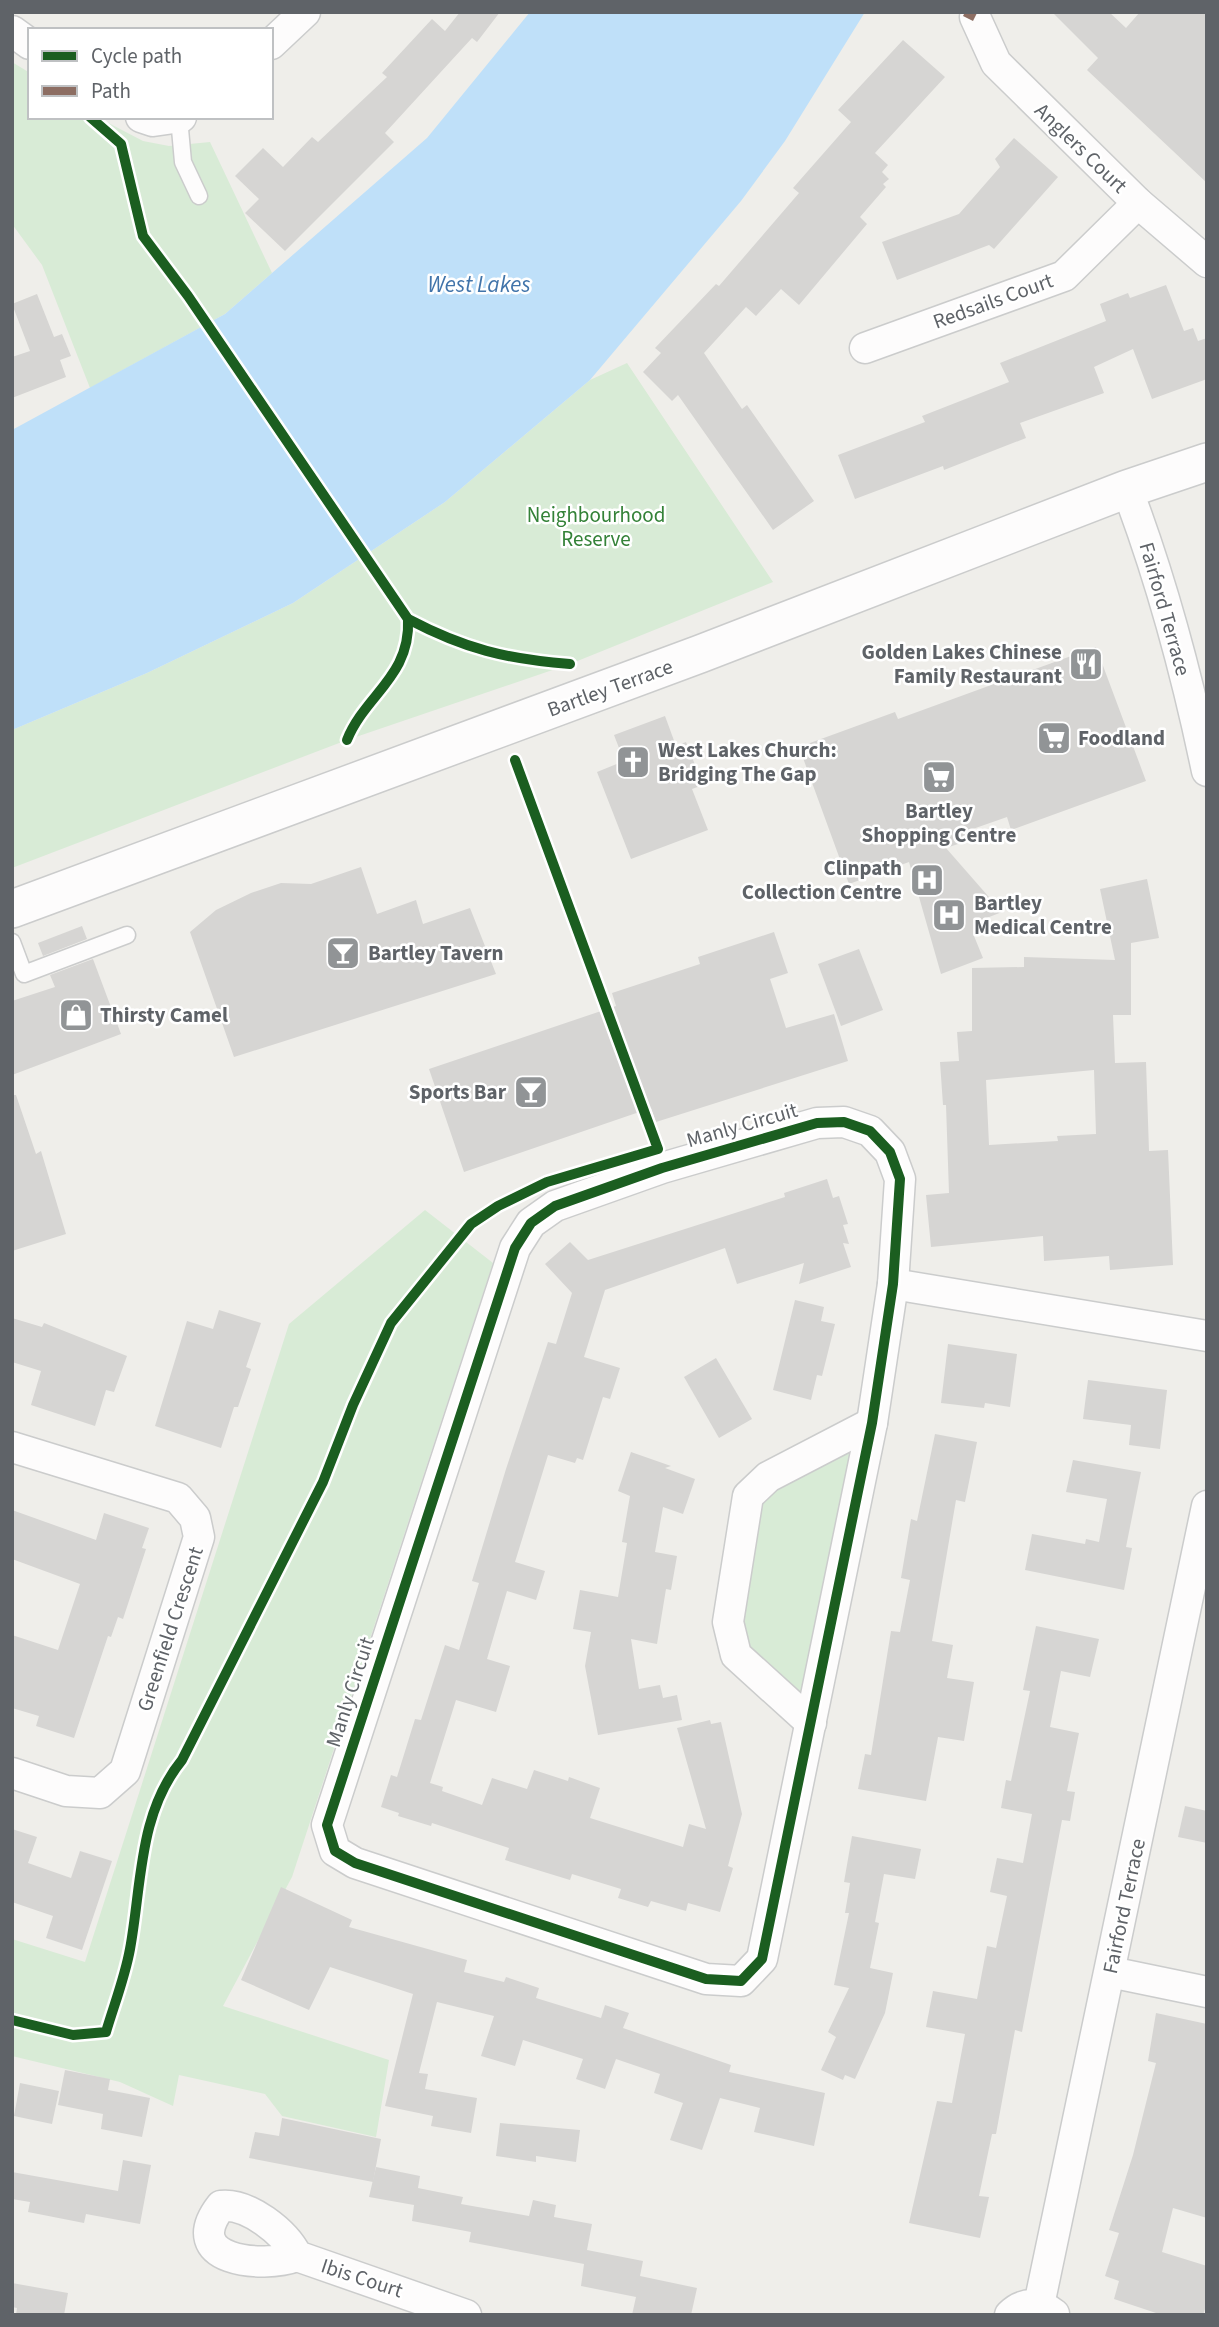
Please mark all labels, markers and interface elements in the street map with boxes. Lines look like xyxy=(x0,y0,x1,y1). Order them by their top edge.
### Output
legend xyxy=(28,28,273,119)
text: Cycle path xyxy=(91,41,182,71)
text: Path xyxy=(91,76,131,106)
street label: Anglers Court xyxy=(1028,96,1134,200)
street label: Redsails Court xyxy=(929,265,1057,337)
water label: West Lakes xyxy=(427,268,531,301)
park label: Neighbourhood Reserve xyxy=(527,500,665,554)
street label: Fairford Terrace xyxy=(1132,539,1198,679)
place label: Golden Lakes Chinese Family Restaurant xyxy=(861,637,1062,691)
restaurant icon: Golden Lakes Chinese Family Restaurant xyxy=(1067,645,1105,683)
street label: Bartley Terrace xyxy=(543,651,677,725)
supermarket icon: Foodland xyxy=(1035,719,1073,757)
place label: Foodland xyxy=(1078,723,1165,753)
place label: West Lakes Church: Bridging The Gap xyxy=(658,735,837,789)
church icon: West Lakes Church: Bridging The Gap xyxy=(614,743,652,781)
supermarket icon: Bartley Shopping Centre xyxy=(920,758,958,796)
place label: Bartley Shopping Centre xyxy=(862,796,1017,850)
place label: Clinpath Collection Centre xyxy=(742,853,902,907)
hospital icon: Clinpath Collection Centre xyxy=(908,861,946,899)
place label: Bartley Medical Centre xyxy=(974,888,1112,942)
hospital icon: Bartley Medical Centre xyxy=(930,896,968,934)
bar icon: Bartley Tavern xyxy=(324,934,362,972)
place label: Bartley Tavern xyxy=(368,938,504,968)
shop icon: Thirsty Camel xyxy=(57,996,95,1034)
place label: Thirsty Camel xyxy=(100,1000,228,1030)
bar icon: Sports Bar xyxy=(512,1073,550,1111)
place label: Sports Bar xyxy=(409,1077,507,1107)
street label: Manly Circuit xyxy=(683,1095,801,1155)
street label: Greenfield Crescent xyxy=(129,1543,211,1715)
street label: Manly Circuit xyxy=(318,1633,382,1751)
street label: Fairford Terrace xyxy=(1095,1836,1153,1976)
street label: Ibis Court xyxy=(317,2251,407,2305)

